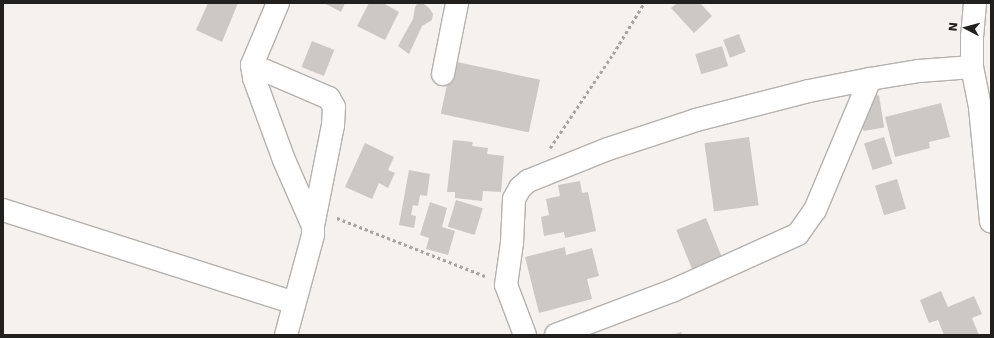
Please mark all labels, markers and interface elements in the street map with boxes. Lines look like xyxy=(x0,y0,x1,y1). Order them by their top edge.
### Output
north arrow xyxy=(946,8,986,48)
text: N xyxy=(947,21,961,32)

